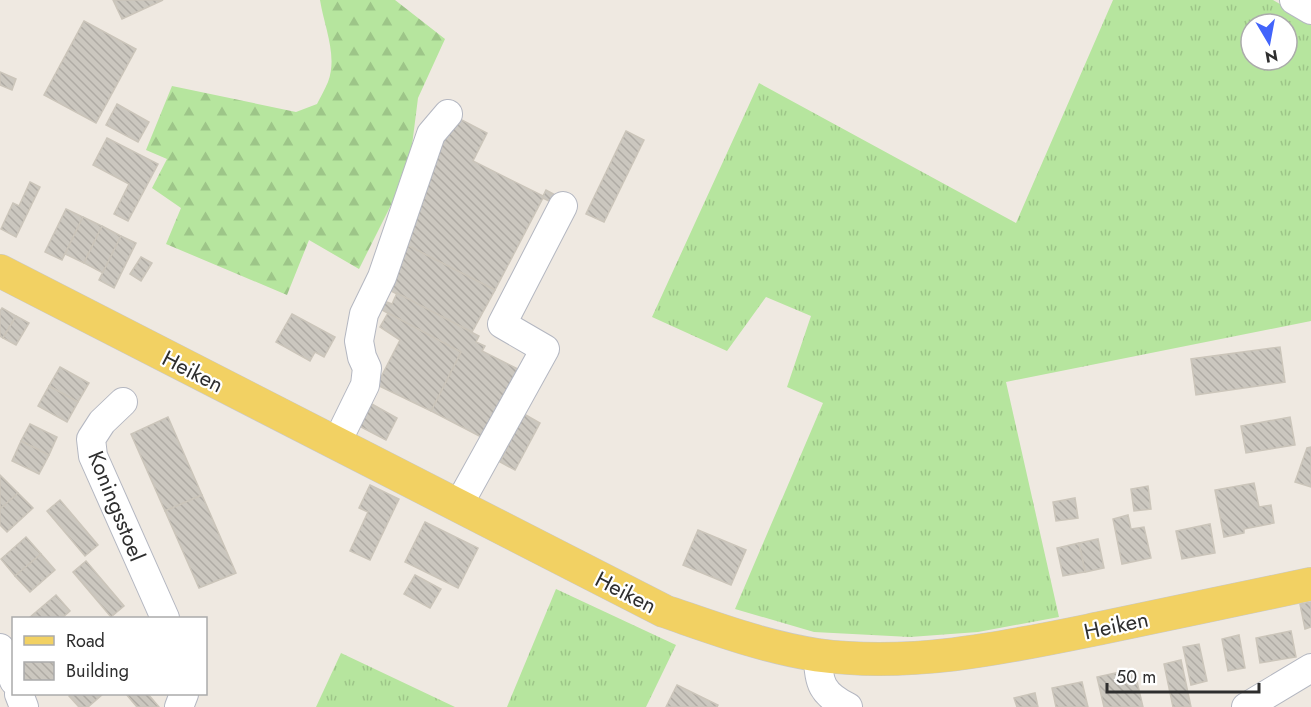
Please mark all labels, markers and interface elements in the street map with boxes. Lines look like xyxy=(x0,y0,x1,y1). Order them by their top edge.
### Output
north arrow xyxy=(1239,12,1299,72)
text: N xyxy=(1263,44,1280,69)
street label: Heiken xyxy=(157,342,229,400)
street label: Koningsstoel xyxy=(80,446,154,566)
street label: Heiken xyxy=(590,563,662,621)
street label: Heiken xyxy=(1081,603,1151,647)
legend xyxy=(12,617,207,695)
text: Road xyxy=(66,628,105,654)
scale bar xyxy=(1107,656,1258,694)
text: Building xyxy=(66,658,129,684)
text: 50 m xyxy=(1116,664,1156,690)

